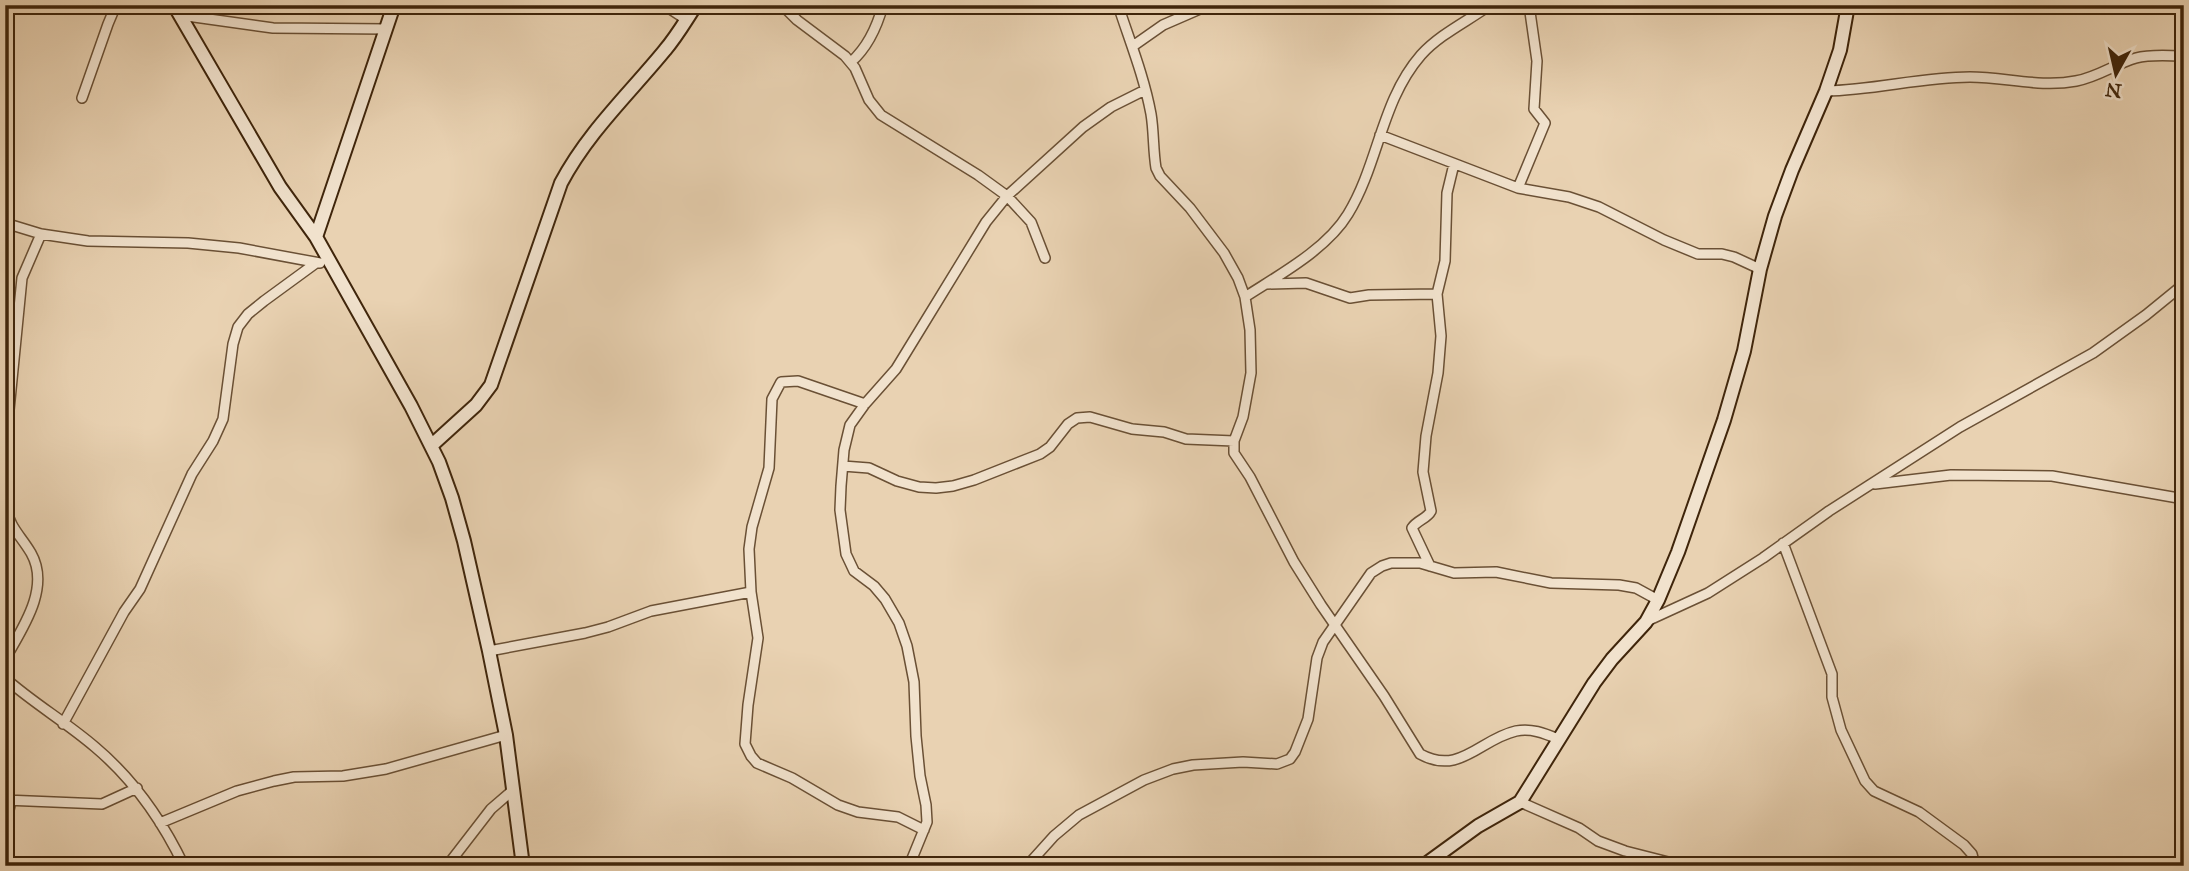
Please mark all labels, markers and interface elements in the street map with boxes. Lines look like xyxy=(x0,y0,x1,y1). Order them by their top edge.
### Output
north arrow xyxy=(2080,38,2150,108)
text: N xyxy=(2104,78,2123,103)

